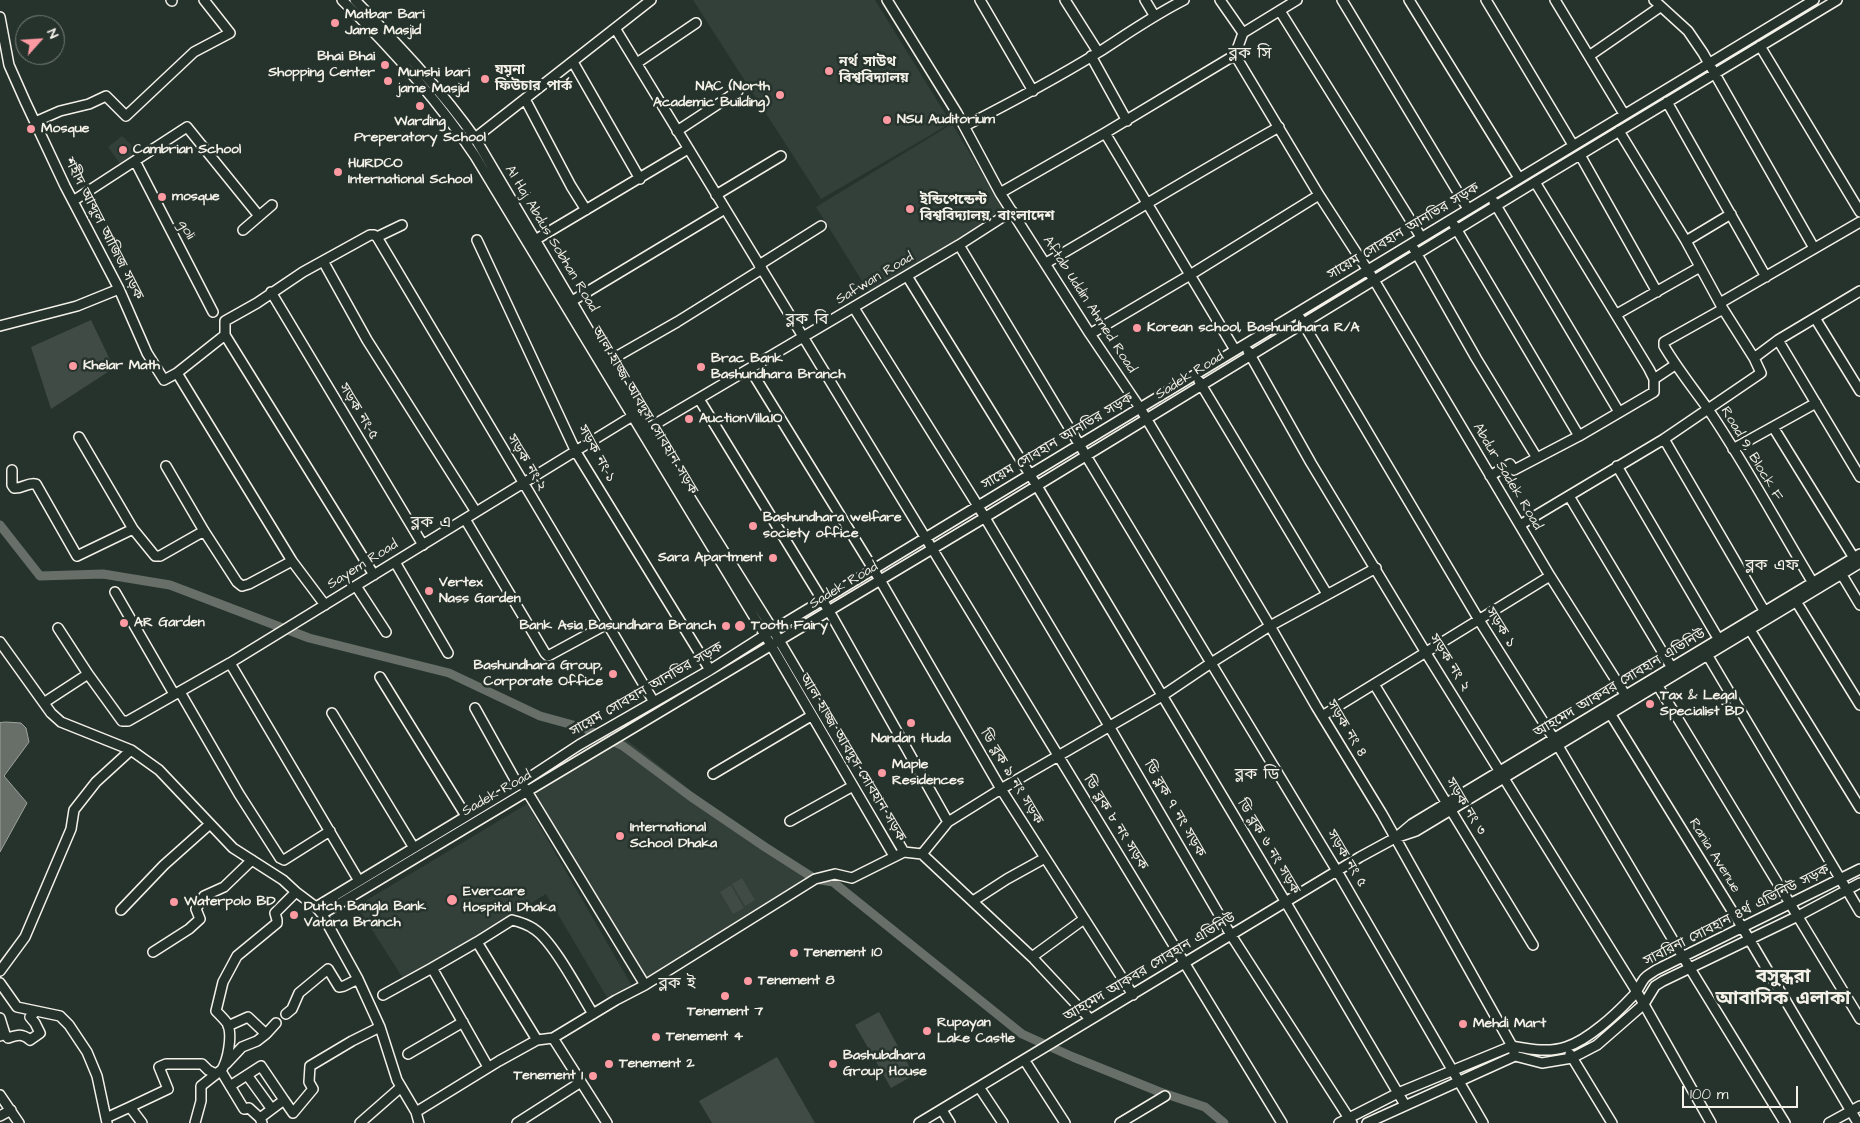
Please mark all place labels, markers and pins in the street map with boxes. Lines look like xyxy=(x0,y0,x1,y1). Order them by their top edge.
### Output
place label: Matbar Bari Jame Masjid xyxy=(345,7,425,40)
marker: Matbar Bari Jame Masjid xyxy=(329,17,341,29)
place label: Bhai Bhai Shopping Center xyxy=(268,49,375,82)
place label: নর্থ সাউথ বিশ্ববিদ্যালয় xyxy=(839,55,909,88)
marker: Bhai Bhai Shopping Center xyxy=(379,59,391,71)
place label: যমুনা ফিউচার পার্ক xyxy=(495,63,572,95)
place label: Munshi bari jame Masjid xyxy=(398,65,470,98)
marker: নর্থ সাউথ বিশ্ববিদ্যালয় xyxy=(823,65,835,77)
marker: যমুনা ফিউচার পার্ক xyxy=(479,73,491,85)
marker: Munshi bari jame Masjid xyxy=(382,75,394,87)
place label: NAC (North Academic Building) xyxy=(653,79,770,111)
marker: NAC (North Academic Building) xyxy=(774,89,786,101)
marker: Warding Preperatory School xyxy=(414,100,426,112)
place label: NSU Auditorium xyxy=(897,112,995,128)
place label: Warding Preperatory School xyxy=(354,114,486,146)
marker: NSU Auditorium xyxy=(881,114,893,126)
place label: Mosque xyxy=(41,121,89,137)
marker: Mosque xyxy=(25,123,37,135)
place label: Cambrian School xyxy=(133,142,241,158)
marker: Cambrian School xyxy=(117,144,129,156)
place label: HURDCO International School xyxy=(348,156,473,188)
marker: HURDCO International School xyxy=(332,166,344,178)
place label: mosque xyxy=(172,189,220,205)
marker: mosque xyxy=(156,191,168,203)
place label: ইন্ডিপেন্ডেন্ট বিশ্ববিদ্যালয়, বাংলাদেশ xyxy=(920,193,1054,226)
marker: ইন্ডিপেন্ডেন্ট বিশ্ববিদ্যালয়, বাংলাদেশ xyxy=(904,203,916,215)
place label: Korean school, Bashundhara R/A xyxy=(1147,320,1359,336)
marker: Korean school, Bashundhara R/A xyxy=(1131,322,1143,334)
place label: Brac Bank Bashundhara Branch xyxy=(711,351,845,384)
place label: Khelar Math xyxy=(83,358,160,374)
marker: Khelar Math xyxy=(67,360,79,372)
marker: Brac Bank Bashundhara Branch xyxy=(695,361,707,373)
place label: AuctionVilla.IO xyxy=(699,411,782,427)
marker: AuctionVilla.IO xyxy=(683,413,695,425)
place label: Bashundhara welfare society office xyxy=(763,510,902,542)
marker: Bashundhara welfare society office xyxy=(747,520,759,532)
place label: Sara Apartment xyxy=(658,550,763,566)
marker: Sara Apartment xyxy=(767,552,779,564)
place label: Vertex Nass Garden xyxy=(439,575,521,608)
marker: Vertex Nass Garden xyxy=(423,585,435,597)
place label: AR Garden xyxy=(134,615,205,631)
marker: AR Garden xyxy=(118,617,130,629)
place label: Bank Asia Basundhara Branch xyxy=(519,618,716,634)
place label: Tooth Fairy xyxy=(751,618,828,634)
marker: Tooth Fairy xyxy=(733,619,747,633)
marker: Bank Asia Basundhara Branch xyxy=(720,620,732,632)
place label: Bashundhara Group, Corporate Office xyxy=(473,658,603,690)
marker: Bashundhara Group, Corporate Office xyxy=(607,668,619,680)
place label: Tax & Legal Specialist BD xyxy=(1660,688,1744,720)
marker: Tax & Legal Specialist BD xyxy=(1644,698,1656,710)
marker: Nandan Huda xyxy=(905,717,917,729)
place label: Nandan Huda xyxy=(871,731,951,747)
place label: Maple Residences xyxy=(892,757,964,790)
marker: Maple Residences xyxy=(876,767,888,779)
place label: International School Dhaka xyxy=(630,820,717,852)
marker: International School Dhaka xyxy=(614,830,626,842)
place label: Evercare Hospital Dhaka xyxy=(463,884,556,916)
marker: Evercare Hospital Dhaka xyxy=(445,893,459,907)
place label: Waterpolo BD xyxy=(184,894,276,910)
marker: Waterpolo BD xyxy=(168,896,180,908)
place label: Dutch Bangla Bank Vatara Branch xyxy=(304,899,426,932)
marker: Dutch Bangla Bank Vatara Branch xyxy=(288,909,300,921)
place label: Tenement 10 xyxy=(804,945,882,961)
marker: Tenement 10 xyxy=(788,947,800,959)
place label: Tenement 8 xyxy=(758,973,835,989)
marker: Tenement 8 xyxy=(742,975,754,987)
marker: Tenement 7 xyxy=(719,990,731,1002)
place label: Tenement 7 xyxy=(687,1004,763,1020)
place label: Rupayan Lake Castle xyxy=(937,1015,1015,1048)
place label: Mehdi Mart xyxy=(1473,1016,1546,1032)
marker: Mehdi Mart xyxy=(1457,1018,1469,1030)
marker: Rupayan Lake Castle xyxy=(921,1025,933,1037)
place label: Tenement 4 xyxy=(666,1029,743,1045)
marker: Tenement 4 xyxy=(650,1031,662,1043)
place label: Bashubdhara Group House xyxy=(843,1048,927,1080)
place label: Tenement 2 xyxy=(619,1056,695,1072)
marker: Tenement 2 xyxy=(603,1058,615,1070)
marker: Bashubdhara Group House xyxy=(827,1058,839,1070)
place label: Tenement 1 xyxy=(514,1068,583,1084)
marker: Tenement 1 xyxy=(587,1070,599,1082)

